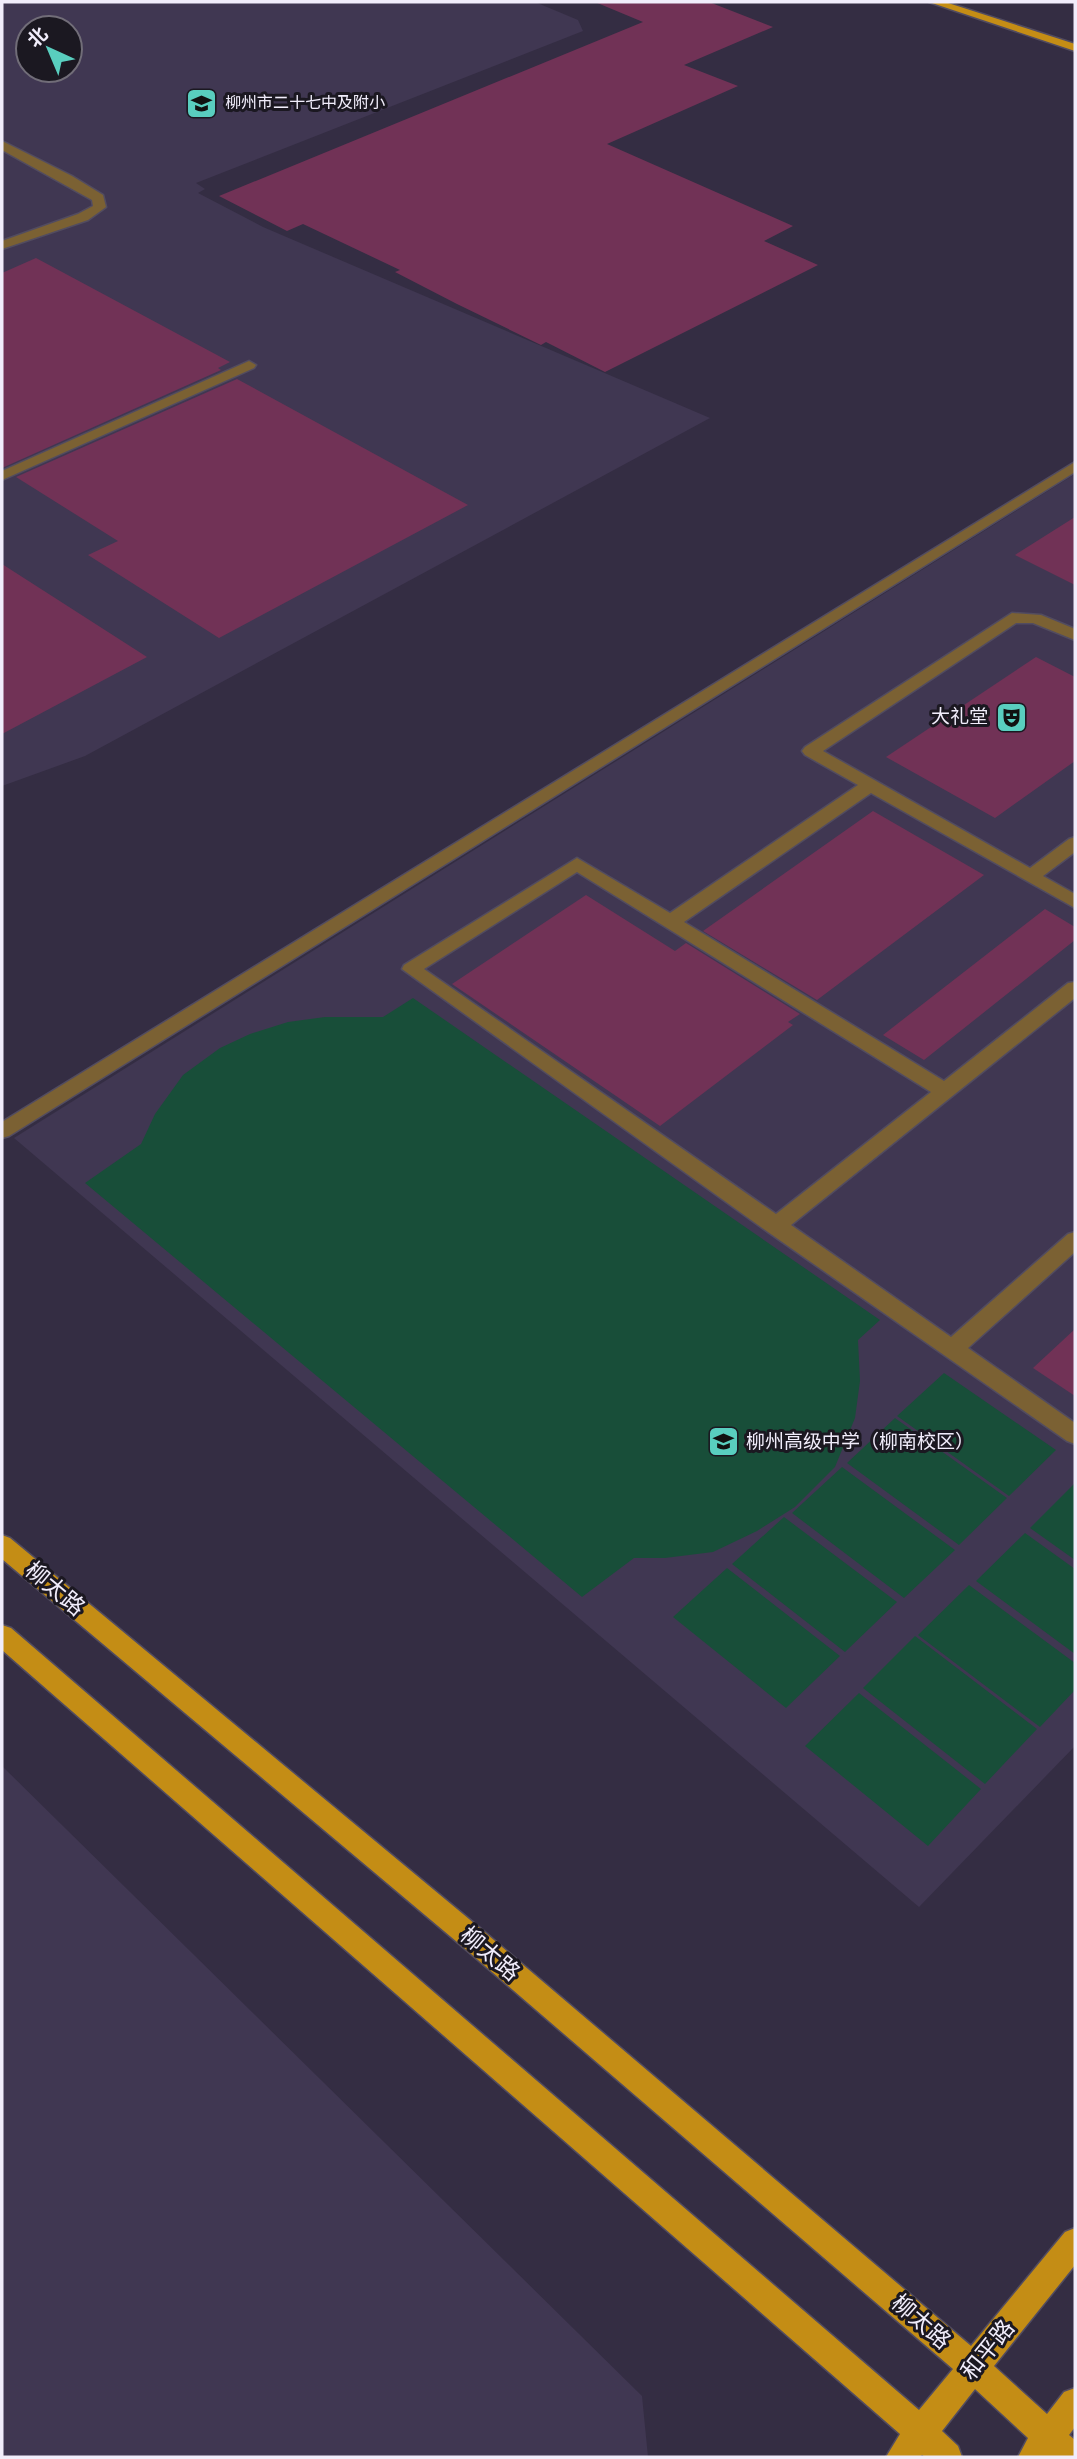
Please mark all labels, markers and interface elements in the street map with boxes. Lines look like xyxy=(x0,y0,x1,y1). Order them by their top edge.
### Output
north arrow xyxy=(14,14,84,84)
text: 北 xyxy=(23,22,53,53)
school or university icon: 柳州市二十七中及附小 xyxy=(185,86,219,120)
place label: 柳州市二十七中及附小 xyxy=(225,93,385,113)
theatre icon: 大礼堂 xyxy=(994,700,1028,734)
place label: 大礼堂 xyxy=(931,705,988,729)
school or university icon: 柳州高级中学（柳南校区） xyxy=(706,1425,740,1459)
place label: 柳州高级中学（柳南校区） xyxy=(746,1430,974,1454)
street label: 柳太路 xyxy=(19,1556,91,1622)
street label: 柳太路 xyxy=(454,1921,526,1987)
street label: 柳太路 xyxy=(885,2288,957,2356)
street label: 和平路 xyxy=(955,2314,1021,2386)

